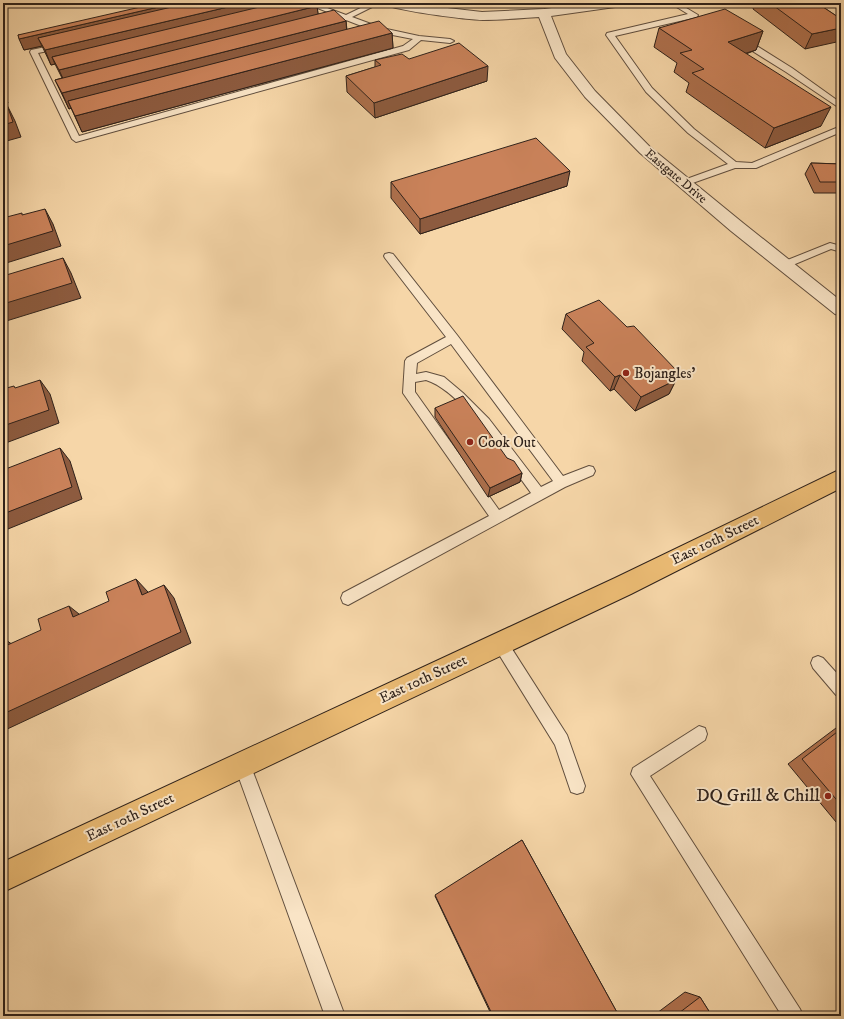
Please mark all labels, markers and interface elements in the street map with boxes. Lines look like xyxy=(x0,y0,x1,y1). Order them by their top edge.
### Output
street label: Eastgate Drive xyxy=(642,145,710,207)
place label: Bojangles' xyxy=(634,364,696,383)
marker: Bojangles' xyxy=(621,368,631,378)
place label: Cook Out xyxy=(478,433,536,452)
marker: Cook Out xyxy=(465,437,475,447)
street label: East 10th Street xyxy=(668,511,762,569)
street label: East 10th Street xyxy=(376,650,470,708)
place label: DQ Grill & Chill xyxy=(696,785,821,807)
street label: East 10th Street xyxy=(83,788,177,846)
marker: DQ Grill & Chill xyxy=(823,791,833,801)

